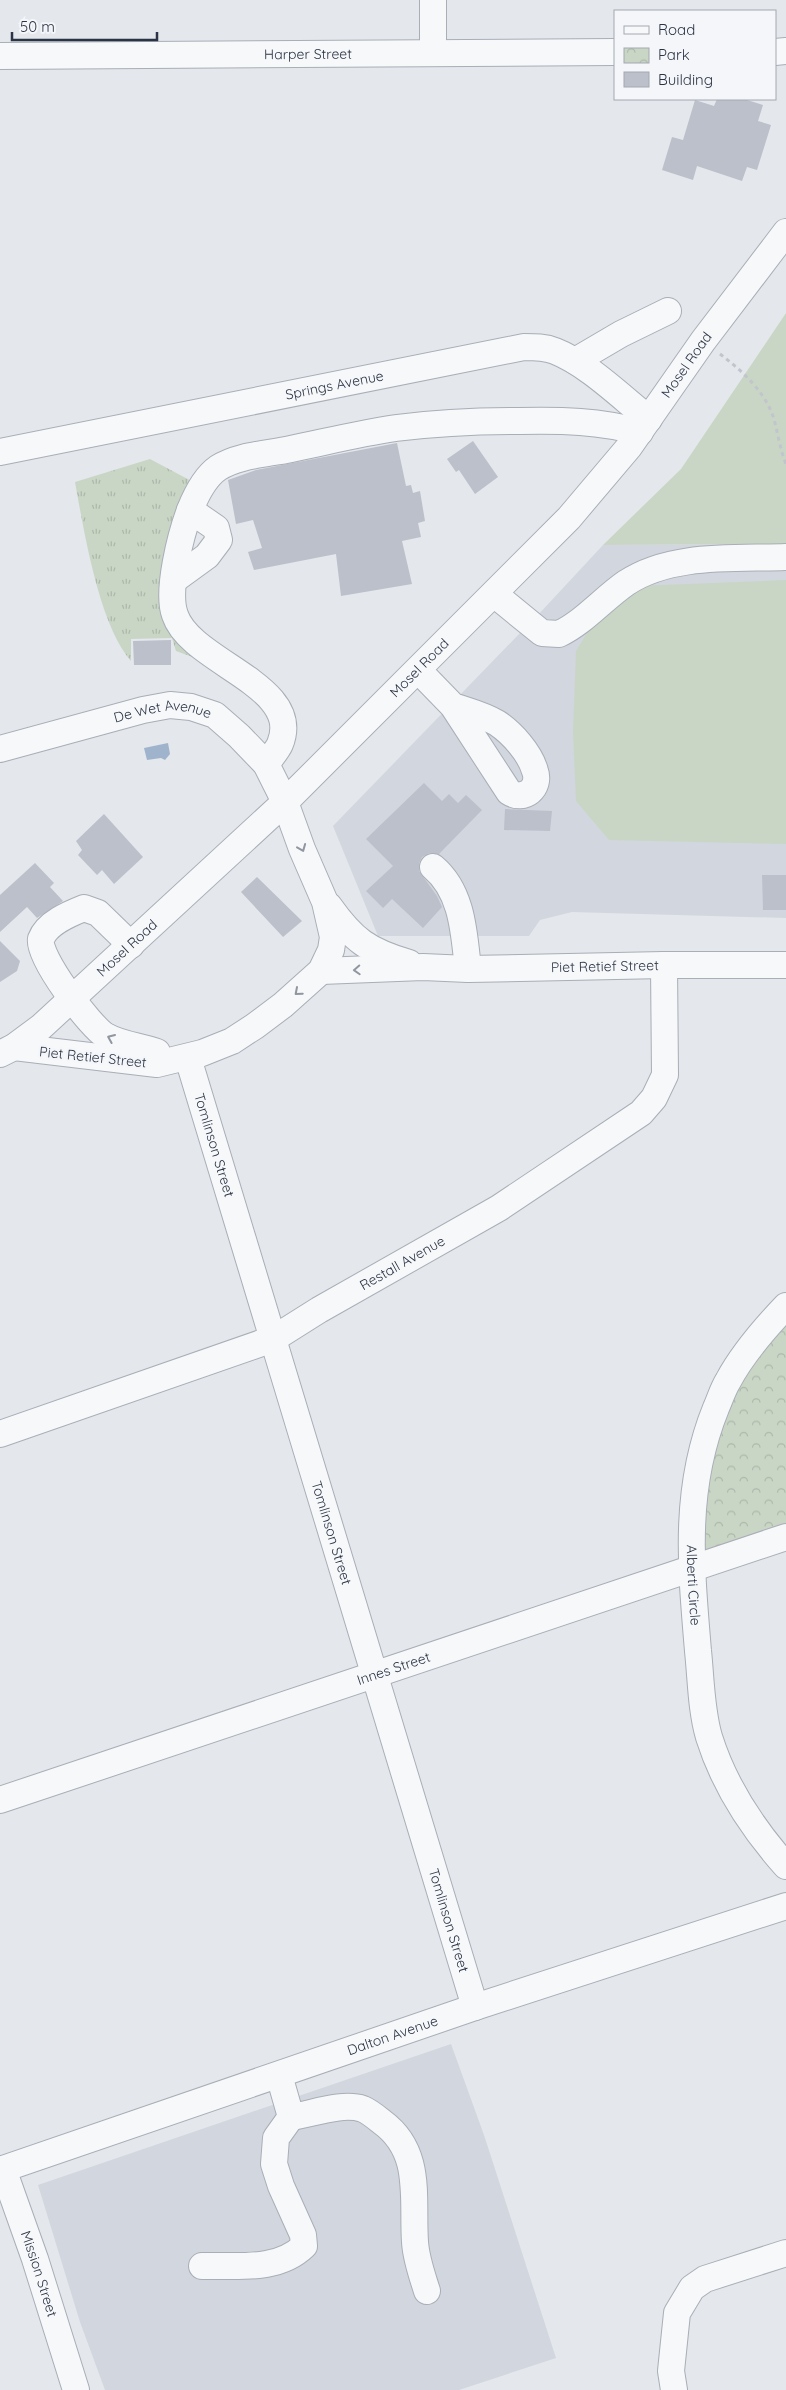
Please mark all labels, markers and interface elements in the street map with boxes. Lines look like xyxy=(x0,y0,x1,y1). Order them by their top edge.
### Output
scale bar xyxy=(12,10,158,42)
legend xyxy=(614,10,776,100)
text: 50 m xyxy=(20,17,55,36)
text: Road xyxy=(658,20,695,39)
street label: Harper Street xyxy=(264,45,352,63)
text: Park xyxy=(658,45,690,64)
text: Building xyxy=(658,70,713,89)
street label: Mosel Road xyxy=(657,328,716,401)
street label: Springs Avenue xyxy=(284,366,385,404)
street label: Mosel Road xyxy=(386,634,453,701)
street label: De Wet Avenue xyxy=(112,696,214,727)
one-way arrow xyxy=(296,843,306,851)
street label: Mosel Road xyxy=(93,915,161,980)
street label: Piet Retief Street xyxy=(551,956,659,976)
one-way arrow xyxy=(353,964,361,975)
one-way arrow xyxy=(295,986,304,994)
one-way arrow xyxy=(107,1034,116,1044)
street label: Piet Retief Street xyxy=(38,1042,148,1072)
street label: Tomlinson Street xyxy=(190,1091,239,1199)
street label: Restall Avenue xyxy=(356,1232,448,1294)
street label: Tomlinson Street xyxy=(307,1479,356,1587)
street label: Alberti Circle xyxy=(683,1545,705,1626)
street label: Innes Street xyxy=(355,1648,433,1689)
street label: Tomlinson Street xyxy=(425,1866,473,1975)
street label: Dalton Avenue xyxy=(345,2011,440,2059)
street label: Mission Street xyxy=(17,2228,62,2319)

